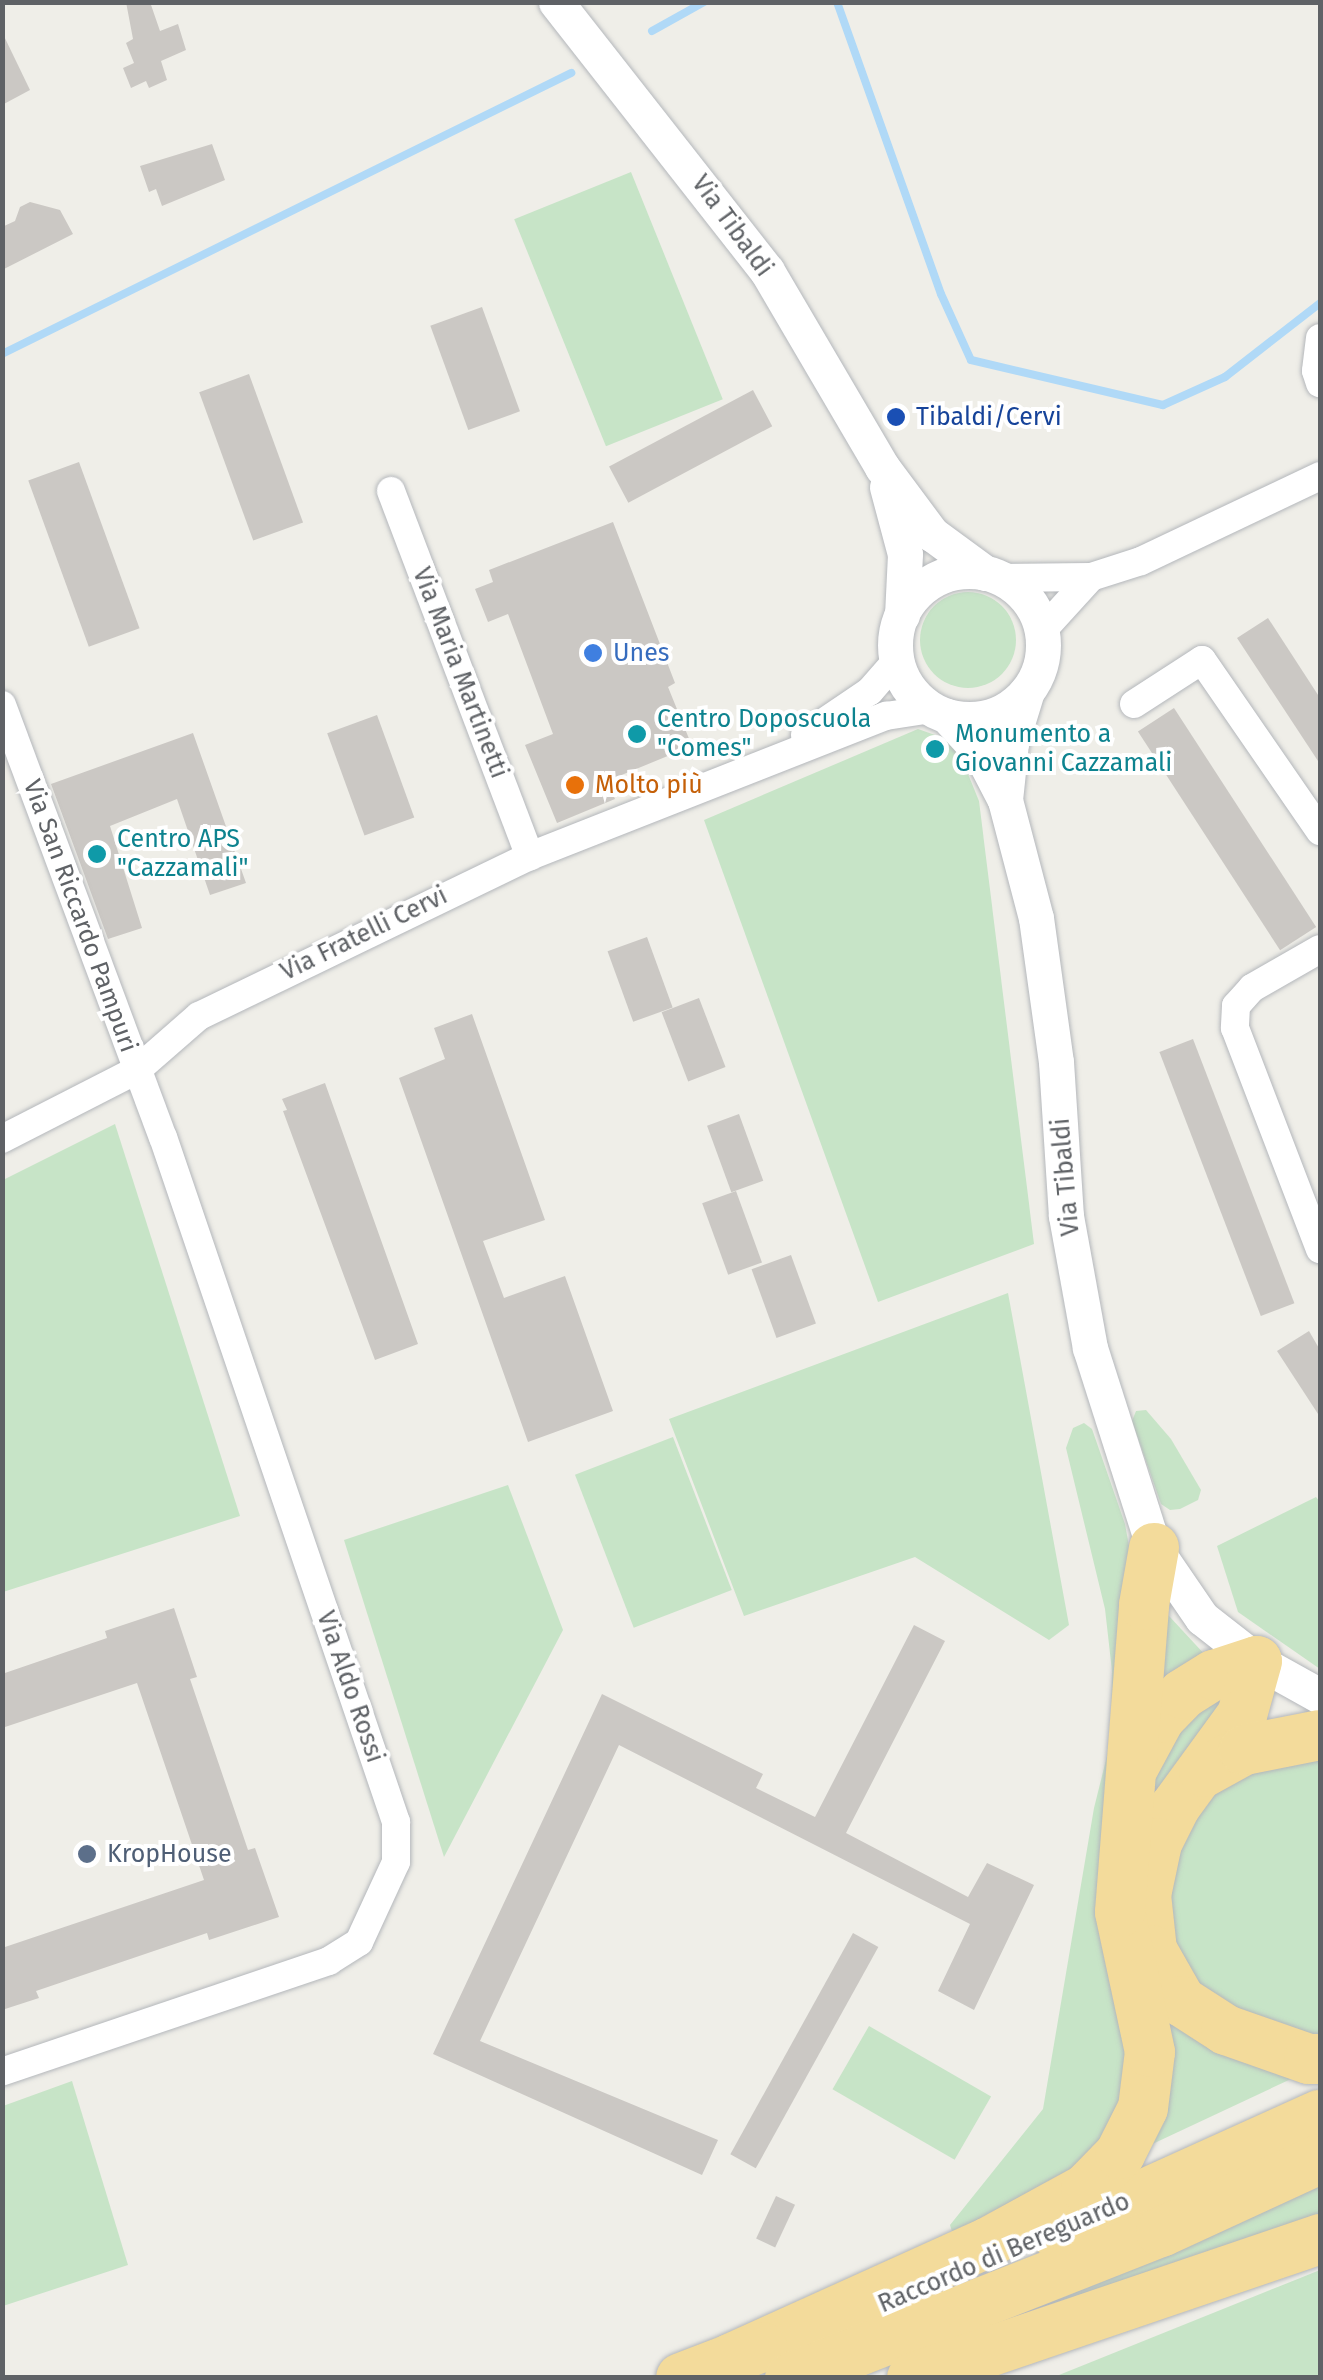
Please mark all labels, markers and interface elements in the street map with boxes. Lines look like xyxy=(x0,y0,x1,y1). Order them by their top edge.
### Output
street label: Via Tibaldi xyxy=(685,169,779,283)
place label: Tibaldi/Cervi xyxy=(916,402,1062,432)
marker: Tibaldi/Cervi xyxy=(885,406,907,428)
street label: Via Maria Martinetti xyxy=(406,563,514,783)
place label: Unes xyxy=(613,638,669,668)
marker: Unes xyxy=(582,642,604,664)
place label: Centro Doposcuola "Comes" xyxy=(657,705,871,764)
place label: Monumento a Giovanni Cazzamali xyxy=(955,720,1172,779)
marker: Centro Doposcuola "Comes" xyxy=(626,723,648,745)
marker: Monumento a Giovanni Cazzamali xyxy=(924,738,946,760)
place label: Molto più xyxy=(595,770,703,800)
marker: Molto più xyxy=(564,774,586,796)
street label: Via San Riccardo Pampuri xyxy=(17,776,143,1056)
place label: Centro APS "Cazzamali" xyxy=(117,825,249,884)
marker: Centro APS "Cazzamali" xyxy=(86,843,108,865)
street label: Via Fratelli Cervi xyxy=(276,881,452,987)
street label: Via Tibaldi xyxy=(1046,1117,1086,1237)
street label: Via Aldo Rossi xyxy=(310,1607,390,1767)
place label: KropHouse xyxy=(107,1839,232,1869)
marker: KropHouse xyxy=(76,1843,98,1865)
street label: Raccordo di Bereguardo xyxy=(874,2186,1134,2320)

